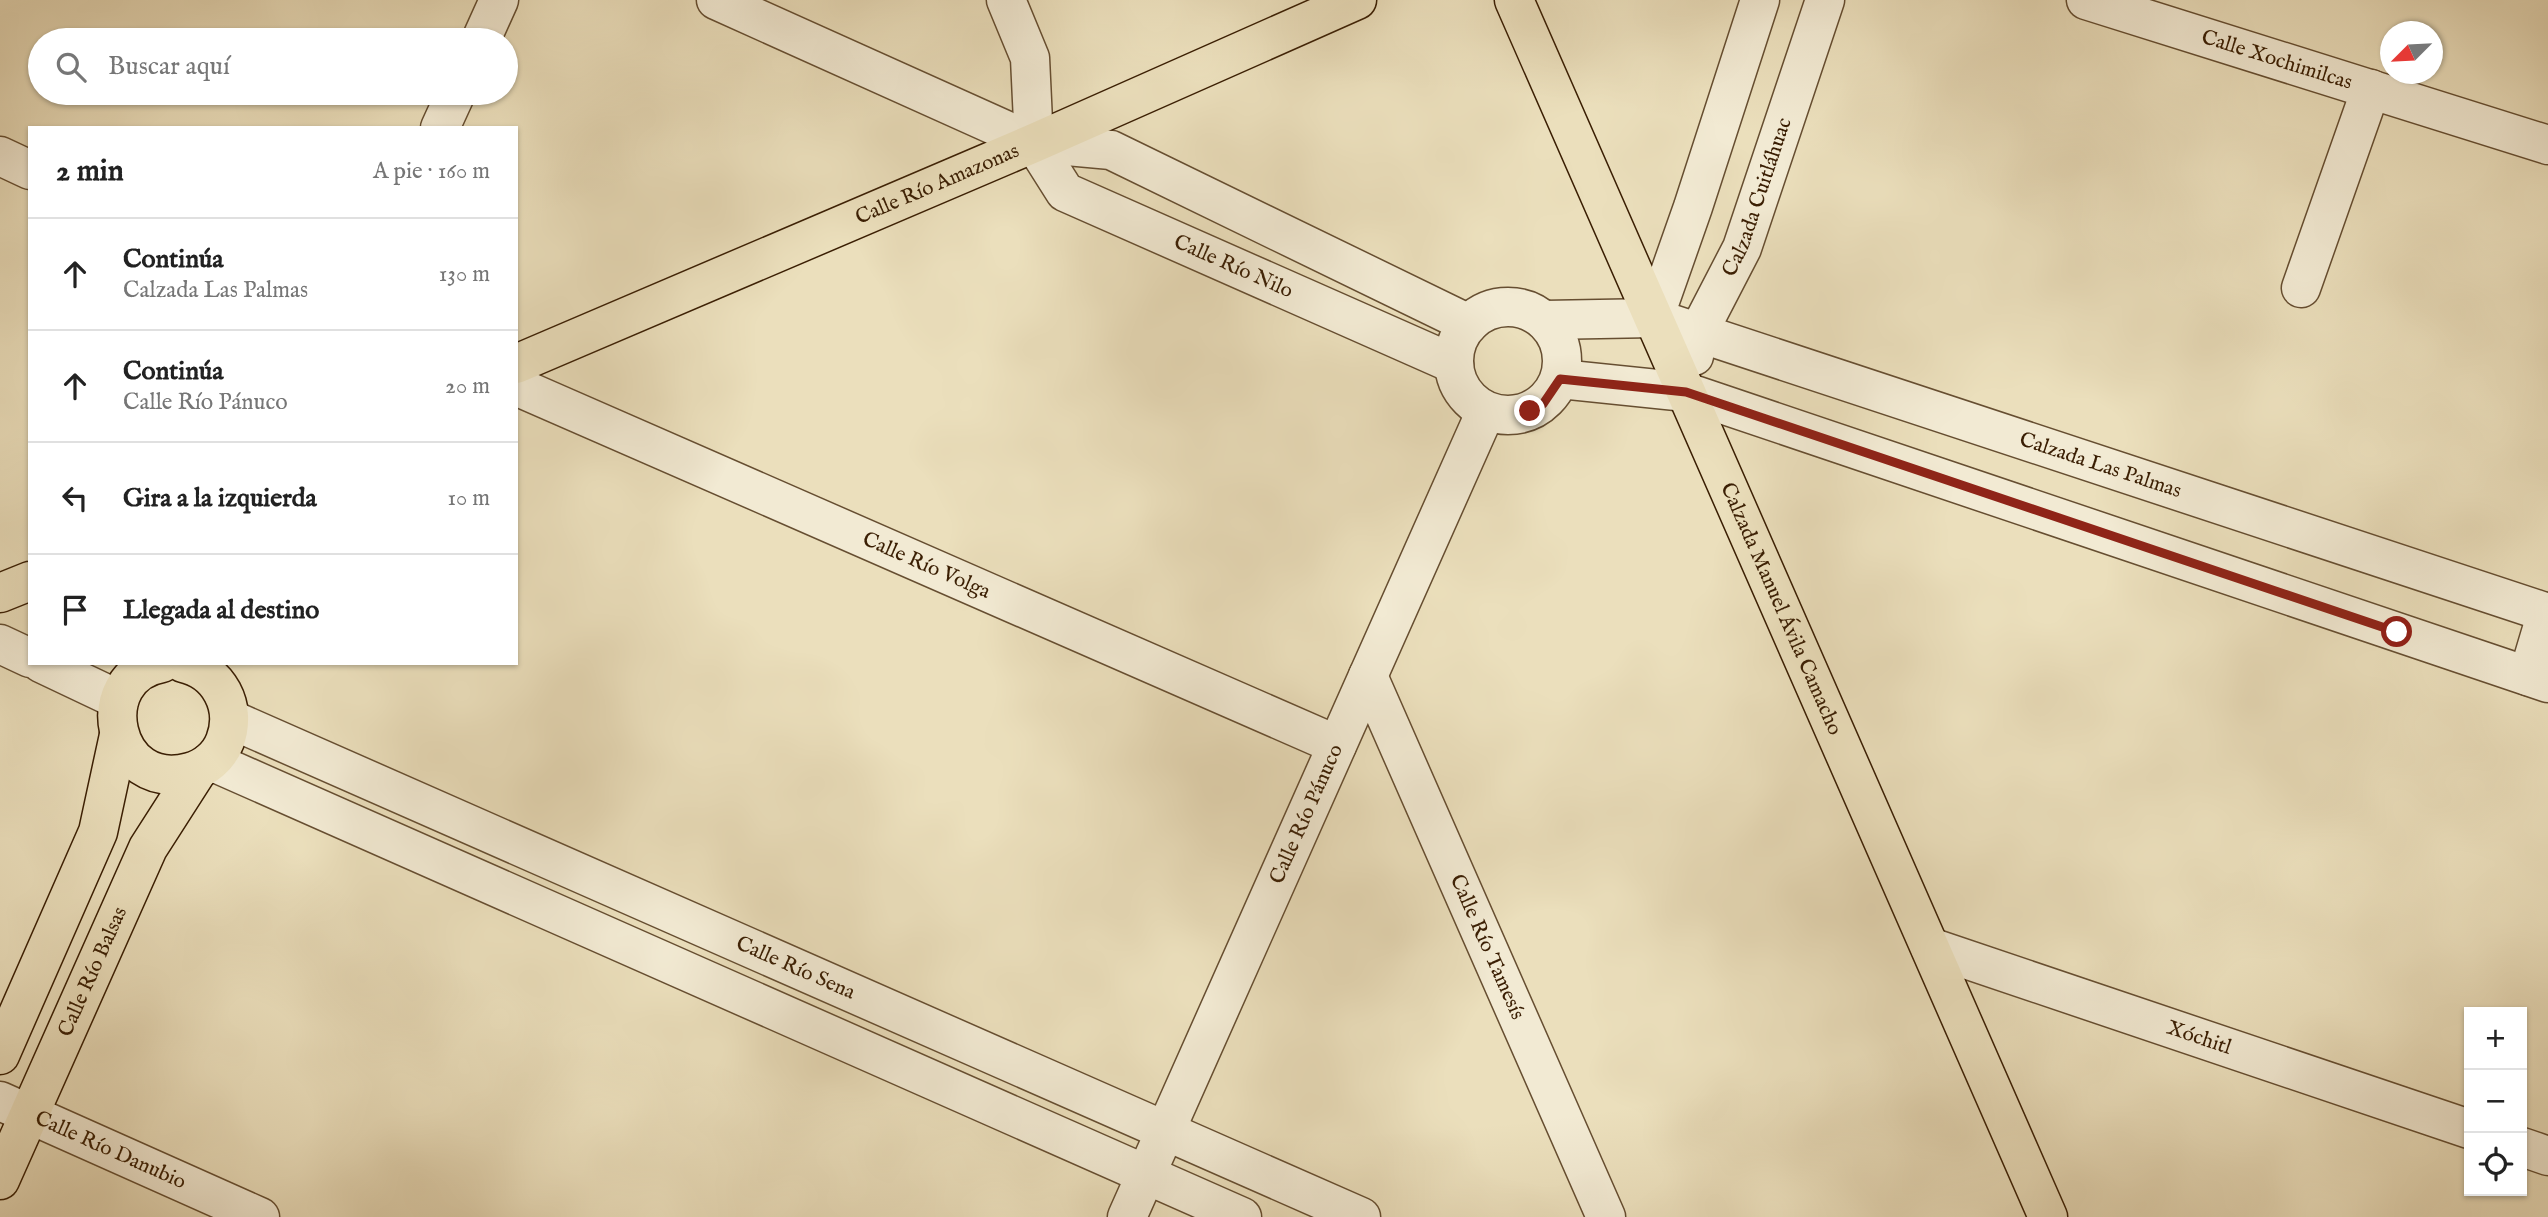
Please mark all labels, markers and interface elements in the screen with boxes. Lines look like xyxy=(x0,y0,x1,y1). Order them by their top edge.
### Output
north arrow xyxy=(2380,21,2443,84)
street label: Calle Xochimilcas xyxy=(2198,24,2356,96)
search box xyxy=(28,28,518,105)
icon: search xyxy=(52,48,90,86)
text: Buscar aquí xyxy=(108,50,230,83)
street label: Calzada Cuitláhuac xyxy=(1716,114,1798,281)
street label: Calle Río Amazonas xyxy=(851,137,1023,231)
text: 2 min xyxy=(56,153,124,191)
text: A pie · 160 m xyxy=(373,157,490,186)
street label: Calle Río Nilo xyxy=(1170,228,1297,305)
text: Continúa xyxy=(123,243,224,276)
icon: ahead xyxy=(56,255,94,293)
text: 130 m xyxy=(439,260,490,289)
text: Calzada Las Palmas xyxy=(123,276,308,305)
text: Continúa xyxy=(123,355,224,388)
icon: ahead xyxy=(56,367,94,405)
text: 20 m xyxy=(445,372,490,401)
text: Calle Río Pánuco xyxy=(123,388,288,417)
route end xyxy=(1514,395,1545,426)
street label: Calzada Las Palmas xyxy=(2016,426,2185,505)
street label: Calzada Manuel Ávila Camacho xyxy=(1714,478,1848,740)
icon: left xyxy=(56,479,94,517)
text: Gira a la izquierda xyxy=(123,482,317,515)
text: 10 m xyxy=(447,484,490,513)
street label: Calle Río Volga xyxy=(858,526,996,606)
icon: arrive xyxy=(56,591,94,629)
text: Llegada al destino xyxy=(123,594,319,627)
route start xyxy=(2381,616,2412,647)
street label: Calle Río Pánuco xyxy=(1263,740,1349,888)
street label: Calle Río Tamesís xyxy=(1443,870,1531,1024)
street label: Calle Río Balsas xyxy=(52,902,134,1041)
street label: Calle Río Sena xyxy=(732,930,860,1007)
map controls xyxy=(2464,1007,2527,1196)
button: + xyxy=(2464,1007,2527,1070)
street label: Xóchitl xyxy=(2163,1014,2235,1061)
button: − xyxy=(2464,1070,2527,1133)
street label: Calle Río Danubio xyxy=(31,1105,190,1196)
button: locate xyxy=(2464,1133,2527,1196)

